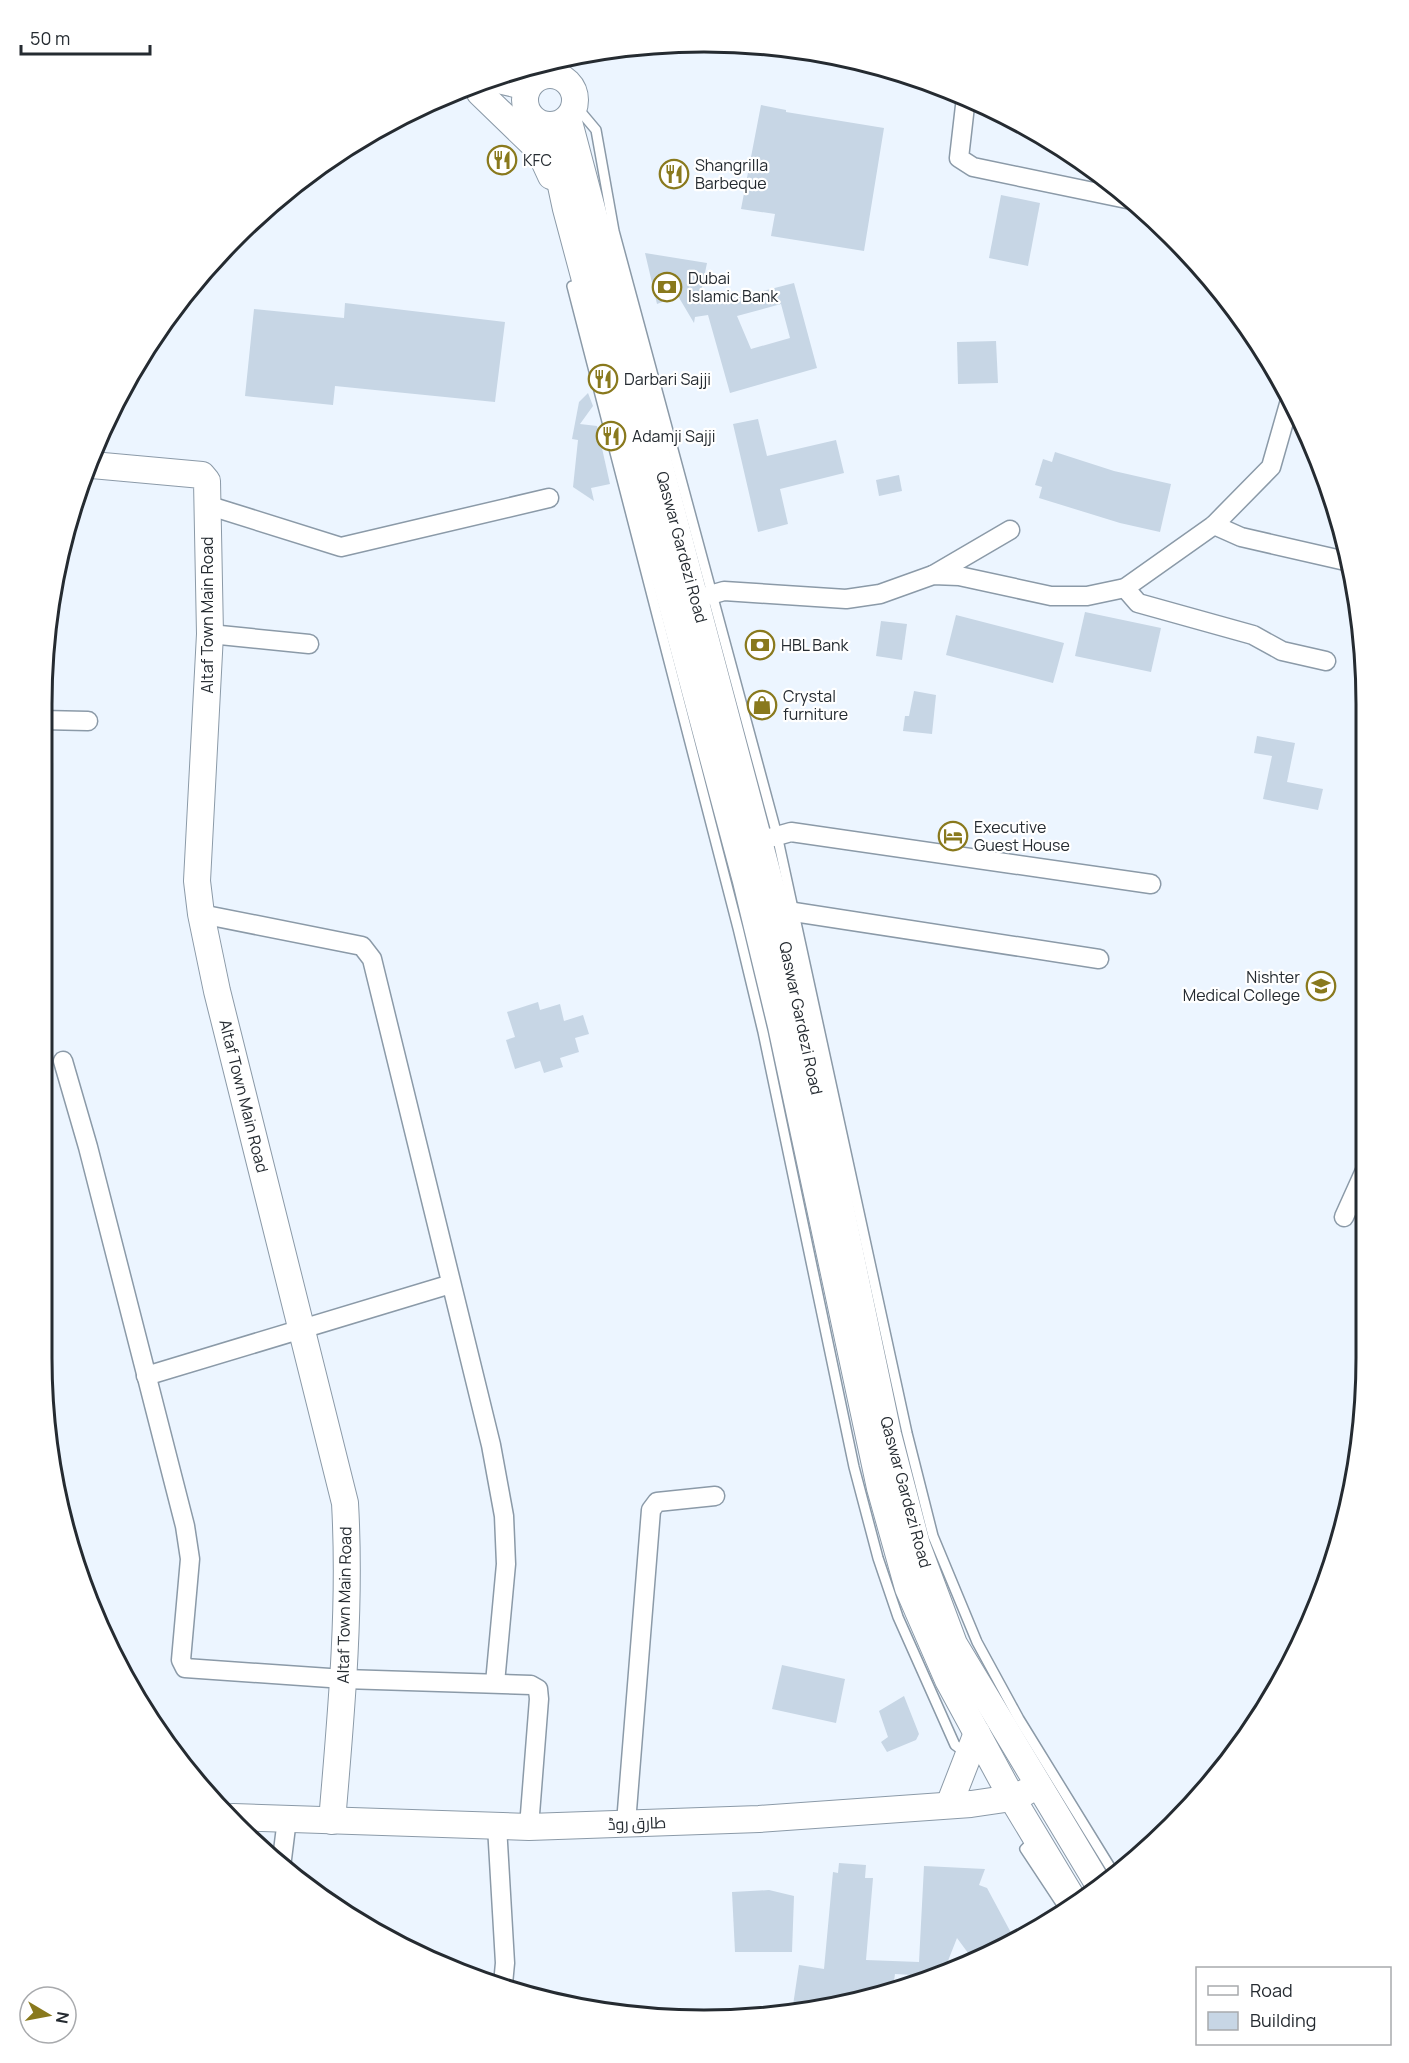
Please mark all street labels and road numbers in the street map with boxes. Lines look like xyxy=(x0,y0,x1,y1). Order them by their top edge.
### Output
street label: Qaswar Gardezi Road xyxy=(651,469,713,625)
street label: Altaf Town Main Road xyxy=(196,536,218,694)
street label: Qaswar Gardezi Road xyxy=(774,939,828,1097)
street label: Altaf Town Main Road xyxy=(214,1017,274,1175)
street label: Qaswar Gardezi Road xyxy=(875,1414,937,1570)
street label: Altaf Town Main Road xyxy=(332,1526,356,1684)
street label: طارق روڈ xyxy=(607,1811,667,1835)

